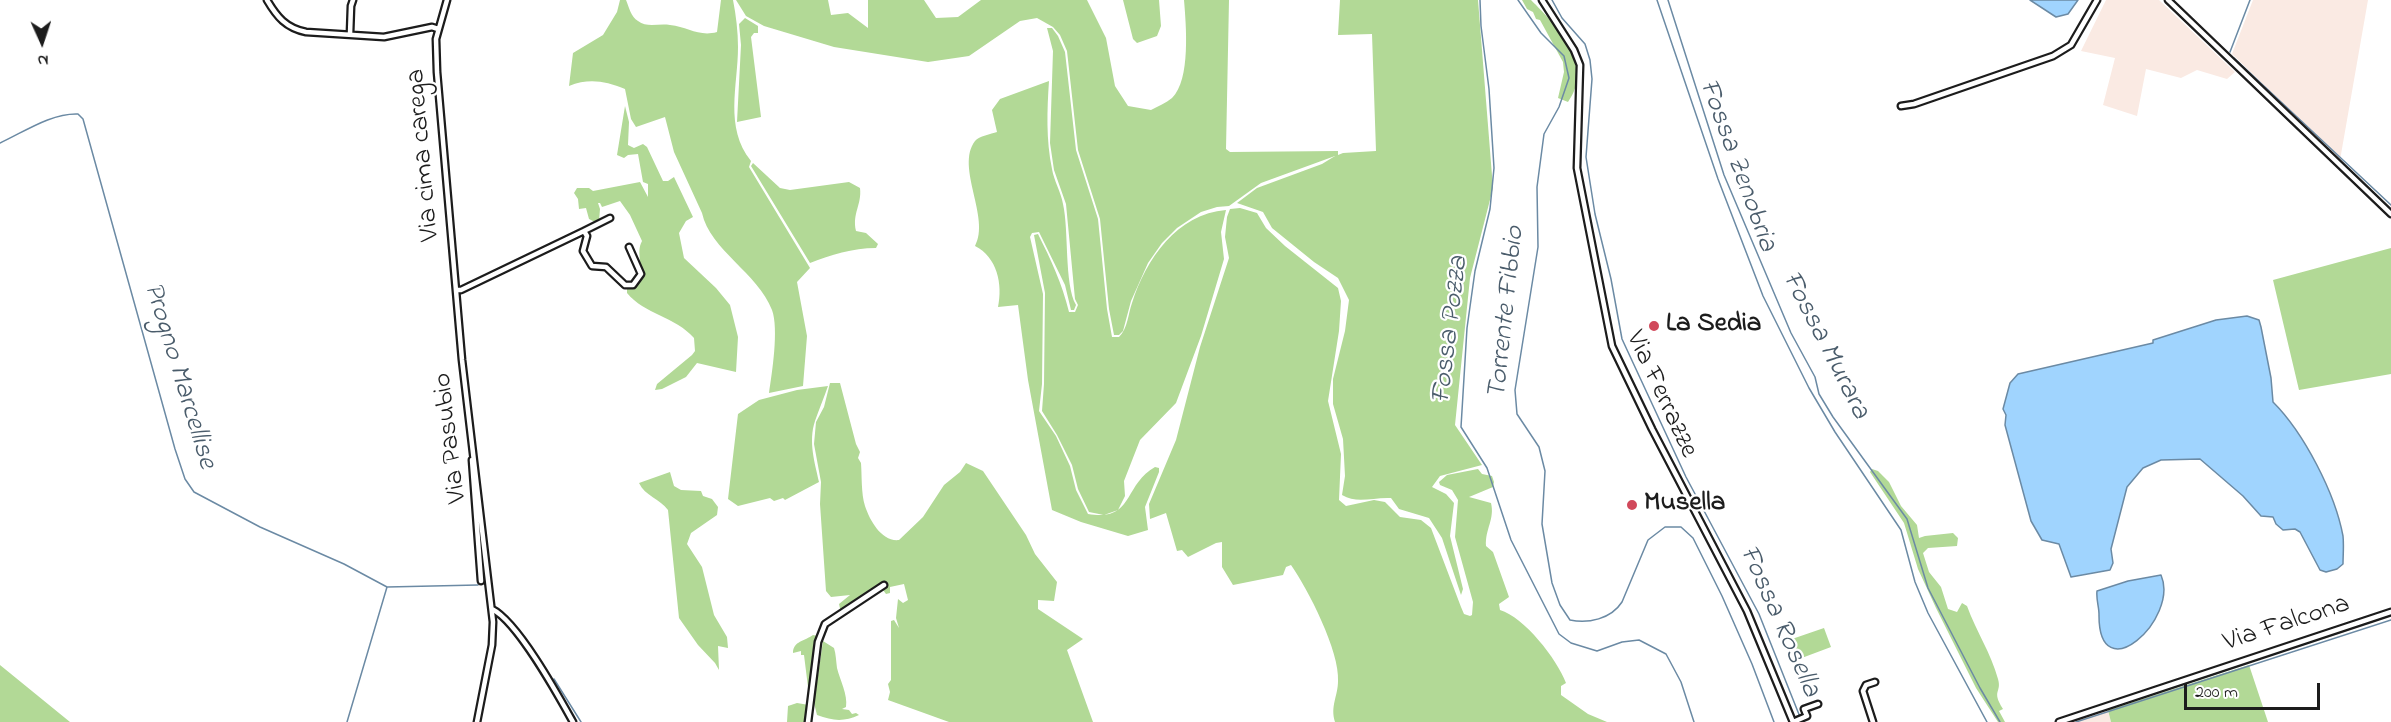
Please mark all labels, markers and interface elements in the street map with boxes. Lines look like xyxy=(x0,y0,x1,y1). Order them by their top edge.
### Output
north arrow xyxy=(12,12,72,72)
text: N xyxy=(37,48,49,72)
street label: Via cima carega xyxy=(401,67,449,243)
water label: Fossa Zenobria xyxy=(1689,75,1783,257)
water label: Torrente Fibbio xyxy=(1482,225,1534,401)
water label: Fossa Pozza xyxy=(1426,254,1478,406)
water label: Fossa Murara xyxy=(1772,266,1876,426)
water label: Progno Marcellise xyxy=(134,279,222,473)
place label: La Sedia xyxy=(1666,310,1761,342)
marker: La Sedia xyxy=(1647,319,1661,333)
street label: Via Ferrazze xyxy=(1617,327,1703,463)
street label: Via Pasubio xyxy=(428,371,476,505)
place label: Musella xyxy=(1644,489,1725,521)
marker: Musella xyxy=(1625,498,1639,512)
water label: Fossa Rosella xyxy=(1730,541,1826,703)
street label: Via Falcona xyxy=(2220,589,2354,661)
scale bar xyxy=(2187,671,2324,709)
text: 200 m xyxy=(2195,680,2238,706)

